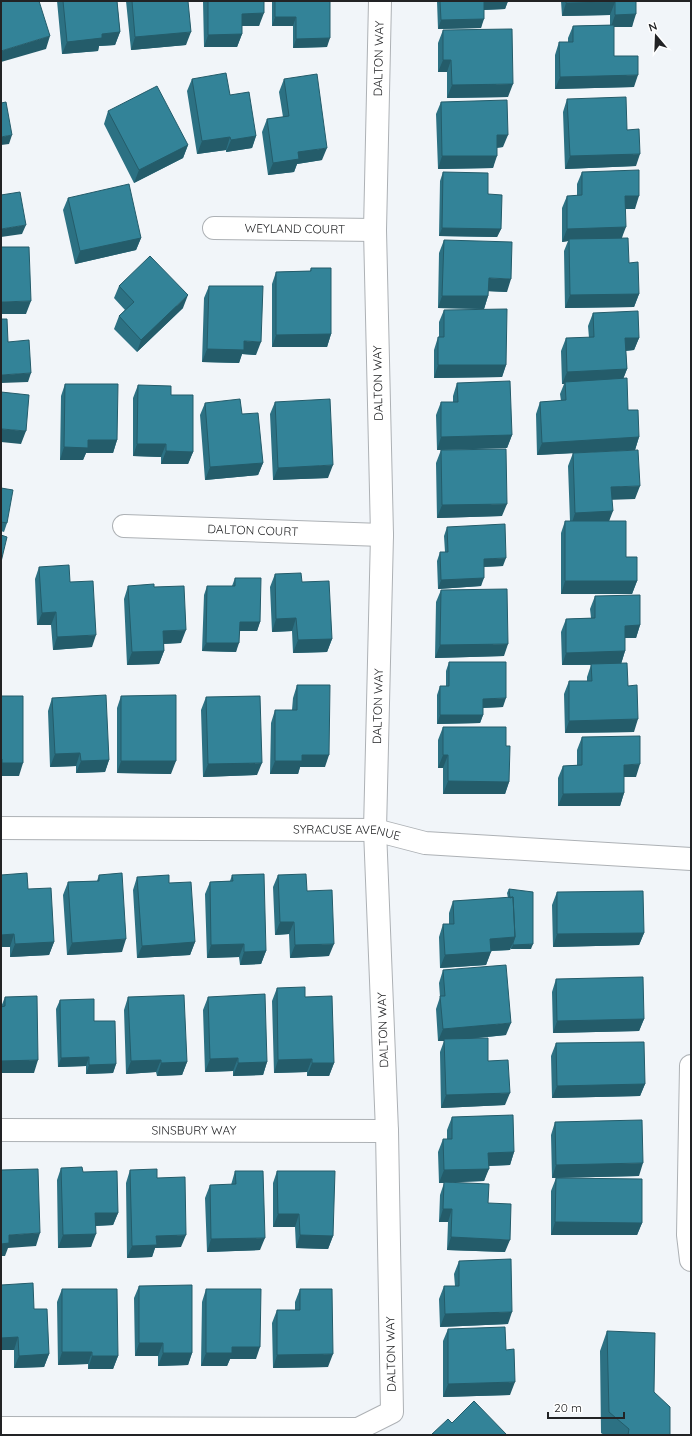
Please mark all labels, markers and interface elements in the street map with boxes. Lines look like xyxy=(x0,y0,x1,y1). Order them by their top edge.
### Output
north arrow xyxy=(636,16,676,56)
text: N xyxy=(647,19,659,34)
street label: DALTON WAY xyxy=(370,20,387,96)
street label: WEYLAND COURT xyxy=(245,220,345,237)
street label: DALTON WAY xyxy=(369,345,386,421)
street label: DALTON COURT xyxy=(207,521,299,539)
street label: DALTON WAY xyxy=(369,668,386,744)
street label: SYRACUSE AVENUE xyxy=(293,822,402,843)
street label: DALTON WAY xyxy=(374,992,391,1068)
street label: SINSBURY WAY xyxy=(152,1122,237,1138)
street label: DALTON WAY xyxy=(382,1316,399,1392)
scale bar xyxy=(548,1394,624,1420)
text: 20 m xyxy=(554,1400,582,1415)

